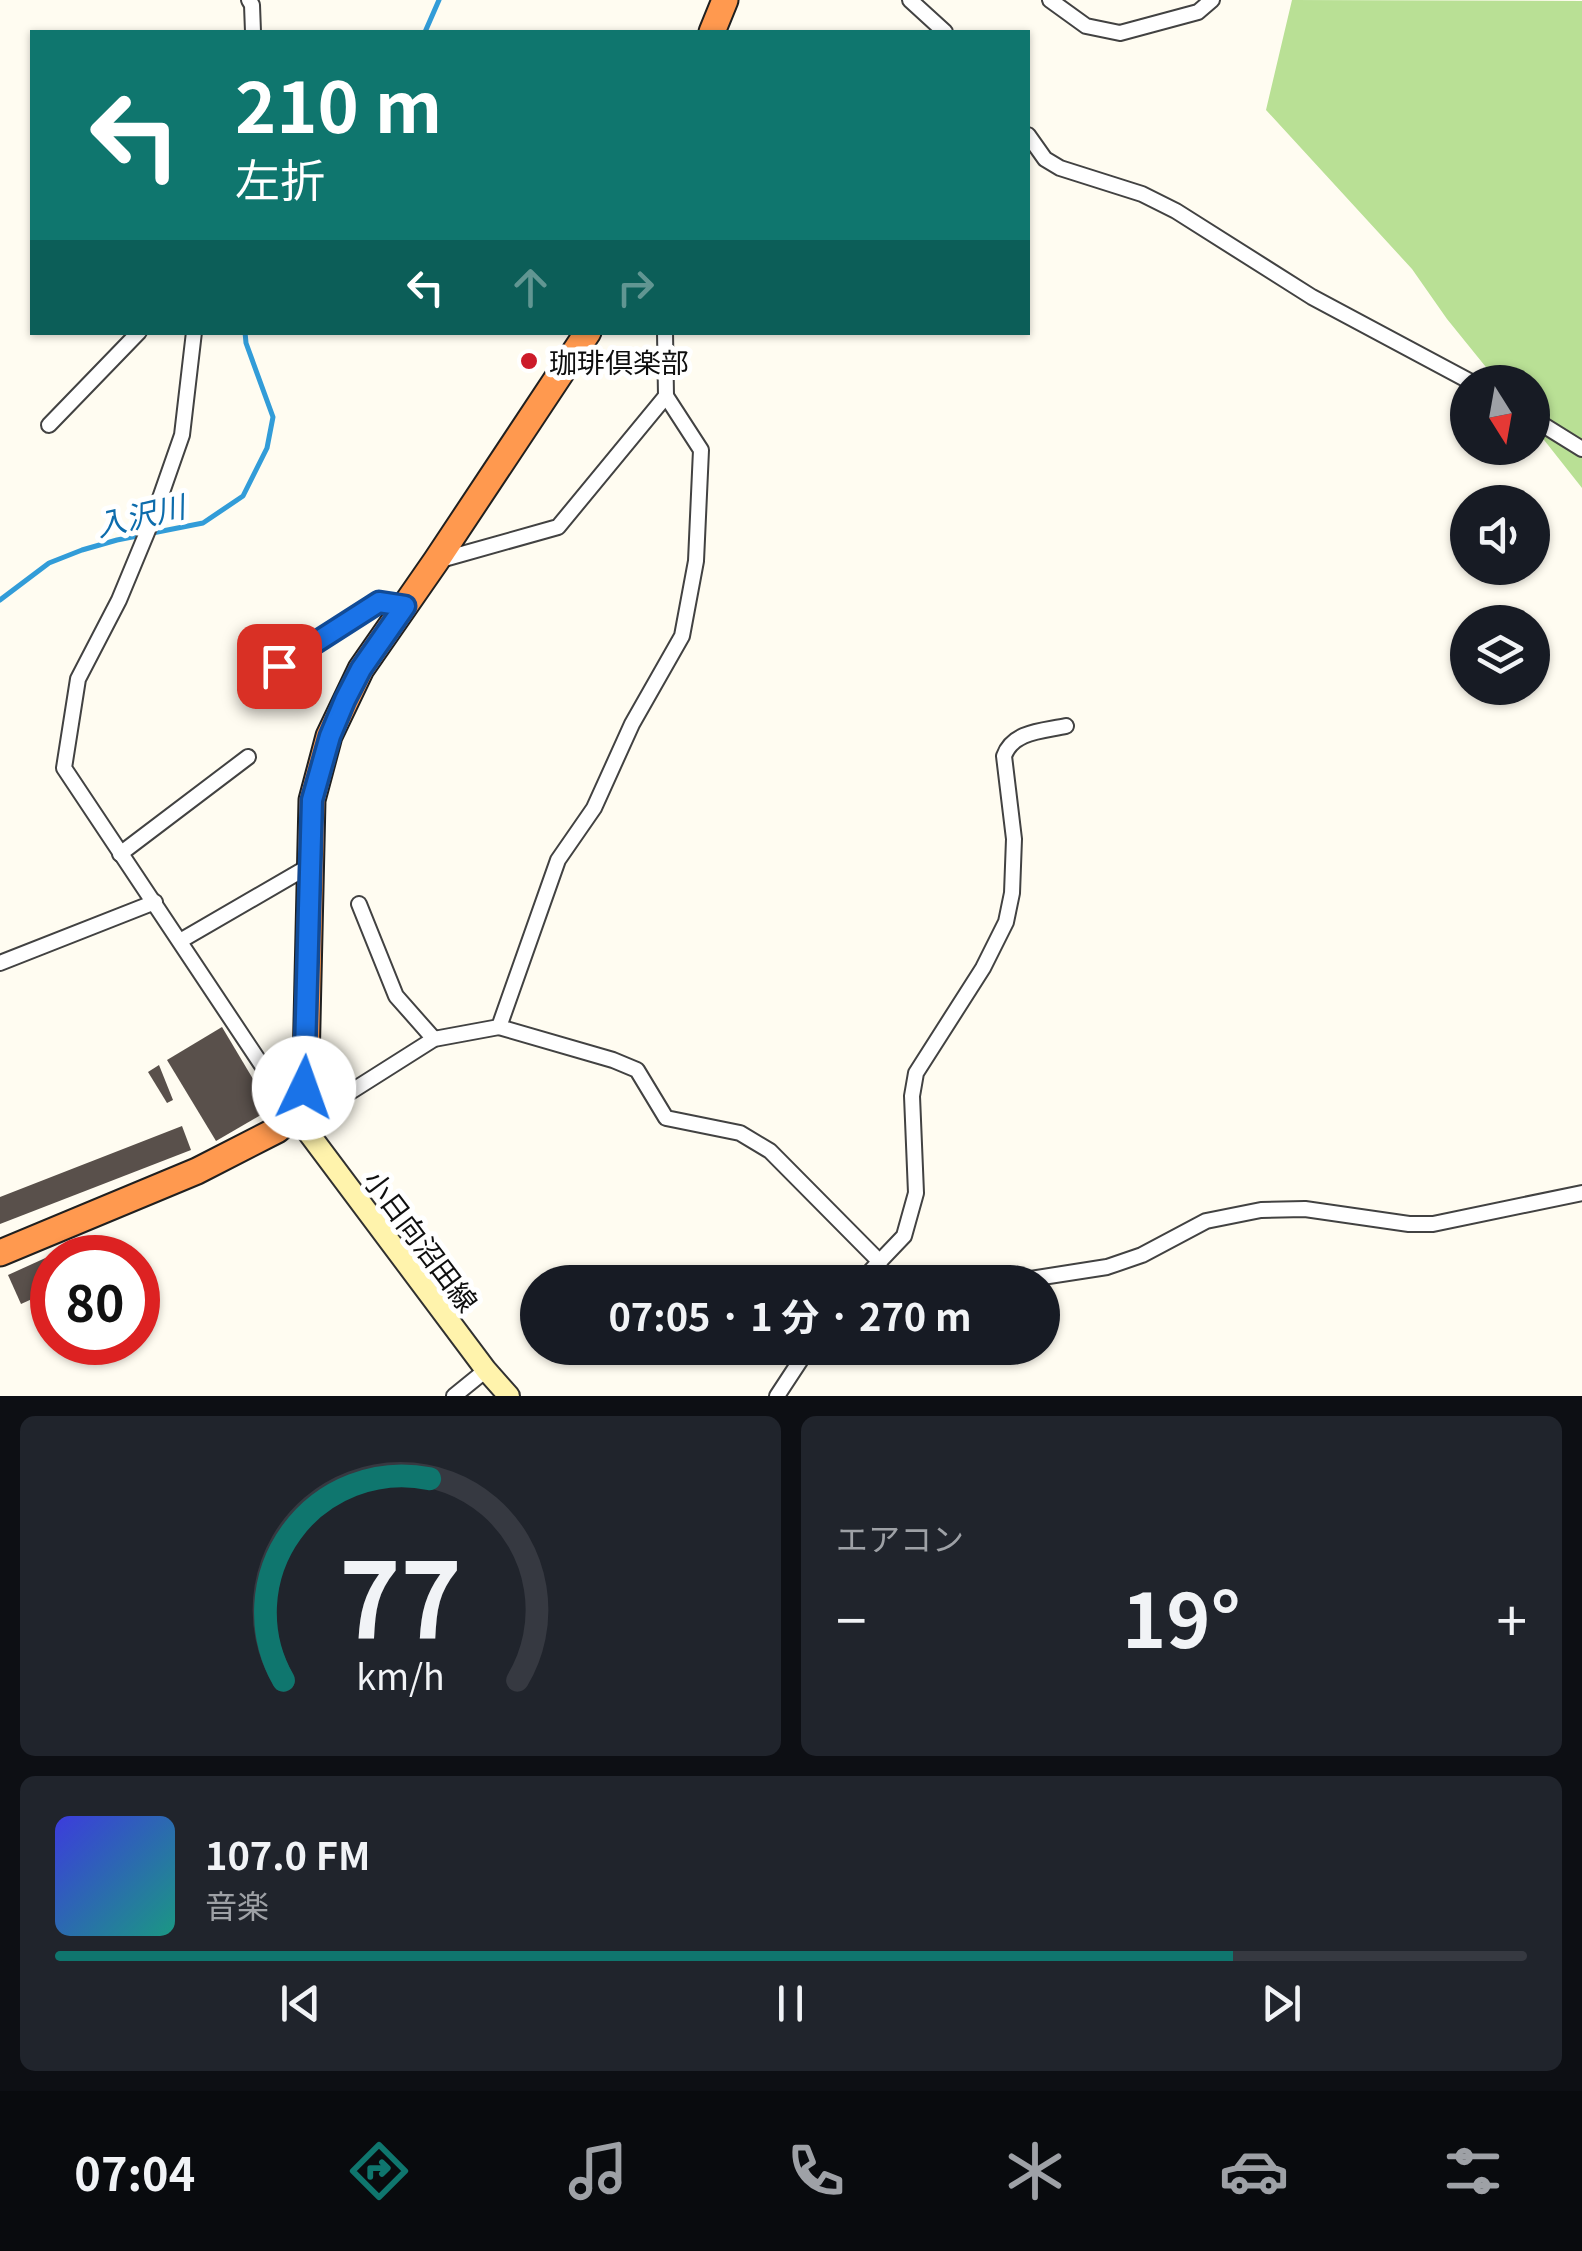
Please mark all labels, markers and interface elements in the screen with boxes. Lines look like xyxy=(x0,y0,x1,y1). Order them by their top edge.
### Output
text: 210 m xyxy=(235,52,442,153)
icon: left xyxy=(70,70,200,200)
text: 左折 xyxy=(235,145,325,210)
icon: left xyxy=(398,260,453,315)
icon: ahead xyxy=(503,260,558,315)
icon: right xyxy=(608,260,663,315)
place label: 珈琲倶楽部 xyxy=(549,341,689,381)
marker: 珈琲倶楽部 xyxy=(518,350,540,372)
north arrow xyxy=(1450,365,1550,465)
map controls xyxy=(1450,365,1550,705)
water label: 入沢川 xyxy=(91,482,192,546)
button: sound xyxy=(1450,485,1550,585)
button: layers xyxy=(1450,605,1550,705)
pin xyxy=(237,624,322,709)
icon: arrive xyxy=(252,639,307,694)
position arrow xyxy=(252,1036,356,1140)
street label: 小日向沼田線 xyxy=(355,1161,489,1319)
speed limit sign: 80 xyxy=(30,1235,160,1365)
text: 07:05 · 1 分 · 270 m xyxy=(608,1287,972,1342)
text: エアコン xyxy=(836,1514,964,1560)
text: 77 xyxy=(339,1517,462,1668)
text: 19° xyxy=(1122,1561,1241,1670)
text: − xyxy=(836,1577,867,1657)
text: + xyxy=(1496,1577,1527,1657)
text: km/h xyxy=(356,1649,445,1700)
text: 107.0 FM xyxy=(205,1826,370,1881)
text: 音楽 xyxy=(205,1881,269,1927)
icon: previous xyxy=(273,1976,328,2031)
icon: pause xyxy=(763,1976,818,2031)
icon: next xyxy=(1254,1976,1309,2031)
icon: directions xyxy=(344,2136,414,2206)
icon: music xyxy=(563,2136,633,2206)
icon: phone xyxy=(781,2136,851,2206)
icon: climate xyxy=(1000,2136,1070,2206)
icon: car xyxy=(1219,2136,1289,2206)
icon: filters xyxy=(1438,2136,1508,2206)
text: 07:04 xyxy=(74,2139,195,2204)

